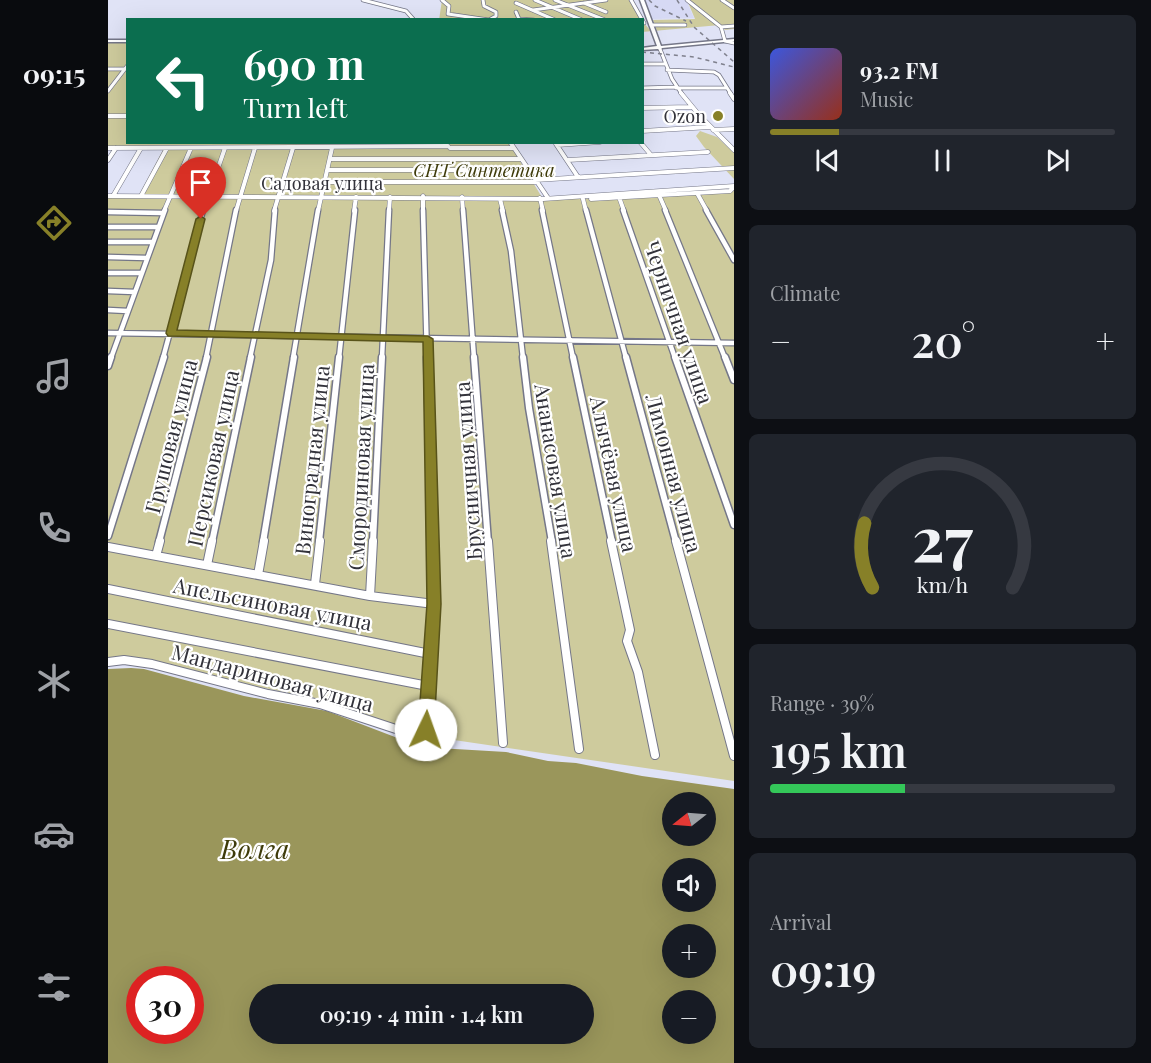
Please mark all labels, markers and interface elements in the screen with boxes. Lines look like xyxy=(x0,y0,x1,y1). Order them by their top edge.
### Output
text: 690 m xyxy=(243,35,365,91)
icon: left xyxy=(144,42,222,120)
text: 09:15 xyxy=(23,55,85,91)
text: 93.2 FM xyxy=(860,55,939,85)
text: Music xyxy=(860,85,913,112)
text: Turn left xyxy=(243,89,347,125)
place label: Ozon xyxy=(663,104,706,128)
marker: Ozon xyxy=(711,109,725,123)
icon: previous xyxy=(811,144,844,177)
icon: pause xyxy=(926,144,959,177)
icon: next xyxy=(1041,144,1074,177)
pin xyxy=(175,157,226,219)
park label: СНТ Синтетика xyxy=(413,158,555,182)
icon: arrive xyxy=(184,166,217,199)
street label: Садовая улица xyxy=(261,171,383,195)
icon: directions xyxy=(33,202,75,244)
street label: Черничная улица xyxy=(639,237,721,408)
text: Climate xyxy=(770,279,840,306)
text: 20° xyxy=(911,309,975,369)
text: − xyxy=(770,318,791,362)
text: + xyxy=(1096,318,1115,362)
icon: music xyxy=(33,355,75,397)
street label: Грушовая улица xyxy=(137,355,203,516)
street label: Смородиновая улица xyxy=(341,362,379,571)
street label: Виноградная улица xyxy=(287,363,335,556)
street label: Персиковая улица xyxy=(180,367,245,549)
street label: Брусничная улица xyxy=(447,380,487,561)
street label: Ананасовая улица xyxy=(529,381,585,561)
street label: Лимонная улица xyxy=(640,390,710,556)
street label: Алычёвая улица xyxy=(585,393,645,555)
text: 27 xyxy=(912,495,974,579)
icon: phone xyxy=(33,507,75,549)
street label: Апельсиновая улица xyxy=(170,570,375,636)
text: km/h xyxy=(917,571,969,599)
street label: Мандариновая улица xyxy=(169,637,377,718)
icon: climate xyxy=(33,660,75,702)
text: Range · 39% xyxy=(770,689,874,716)
position arrow xyxy=(394,698,458,762)
text: 195 km xyxy=(770,719,907,779)
north arrow xyxy=(662,792,716,846)
map controls xyxy=(662,792,716,1044)
icon: car xyxy=(33,813,75,855)
water label: Волга xyxy=(220,830,289,866)
button: sound xyxy=(662,858,716,912)
text: Arrival xyxy=(770,908,832,935)
button: + xyxy=(662,924,716,978)
text: 09:19 xyxy=(770,938,877,998)
icon: filters xyxy=(33,966,75,1008)
speed limit sign: 30 xyxy=(126,966,204,1044)
button: − xyxy=(662,990,716,1044)
text: 09:19 · 4 min · 1.4 km xyxy=(320,999,523,1029)

